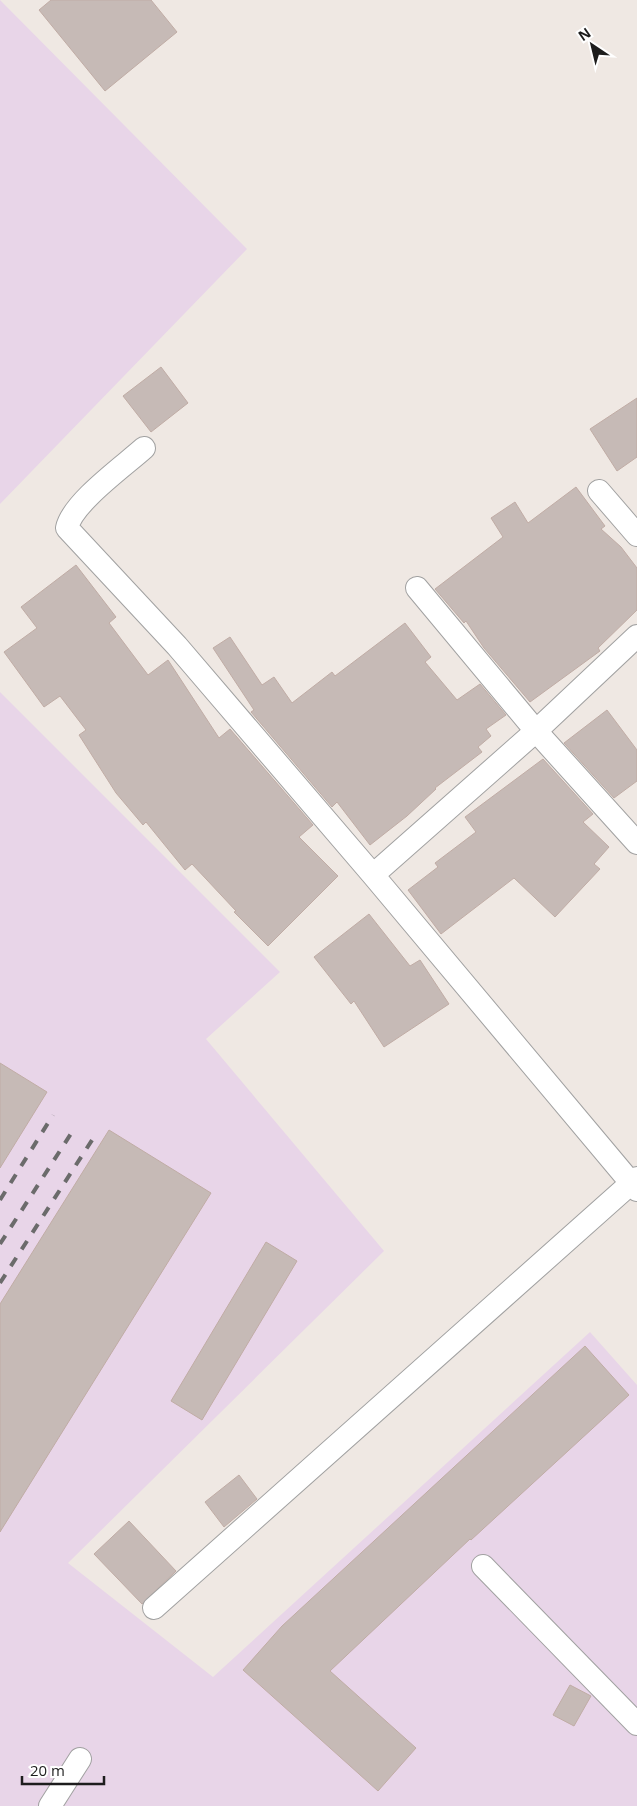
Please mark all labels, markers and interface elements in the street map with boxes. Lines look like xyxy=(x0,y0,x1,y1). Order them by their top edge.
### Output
north arrow xyxy=(567,20,617,70)
text: N xyxy=(574,23,594,45)
scale bar xyxy=(22,1754,105,1786)
text: 20 m xyxy=(30,1760,65,1780)

